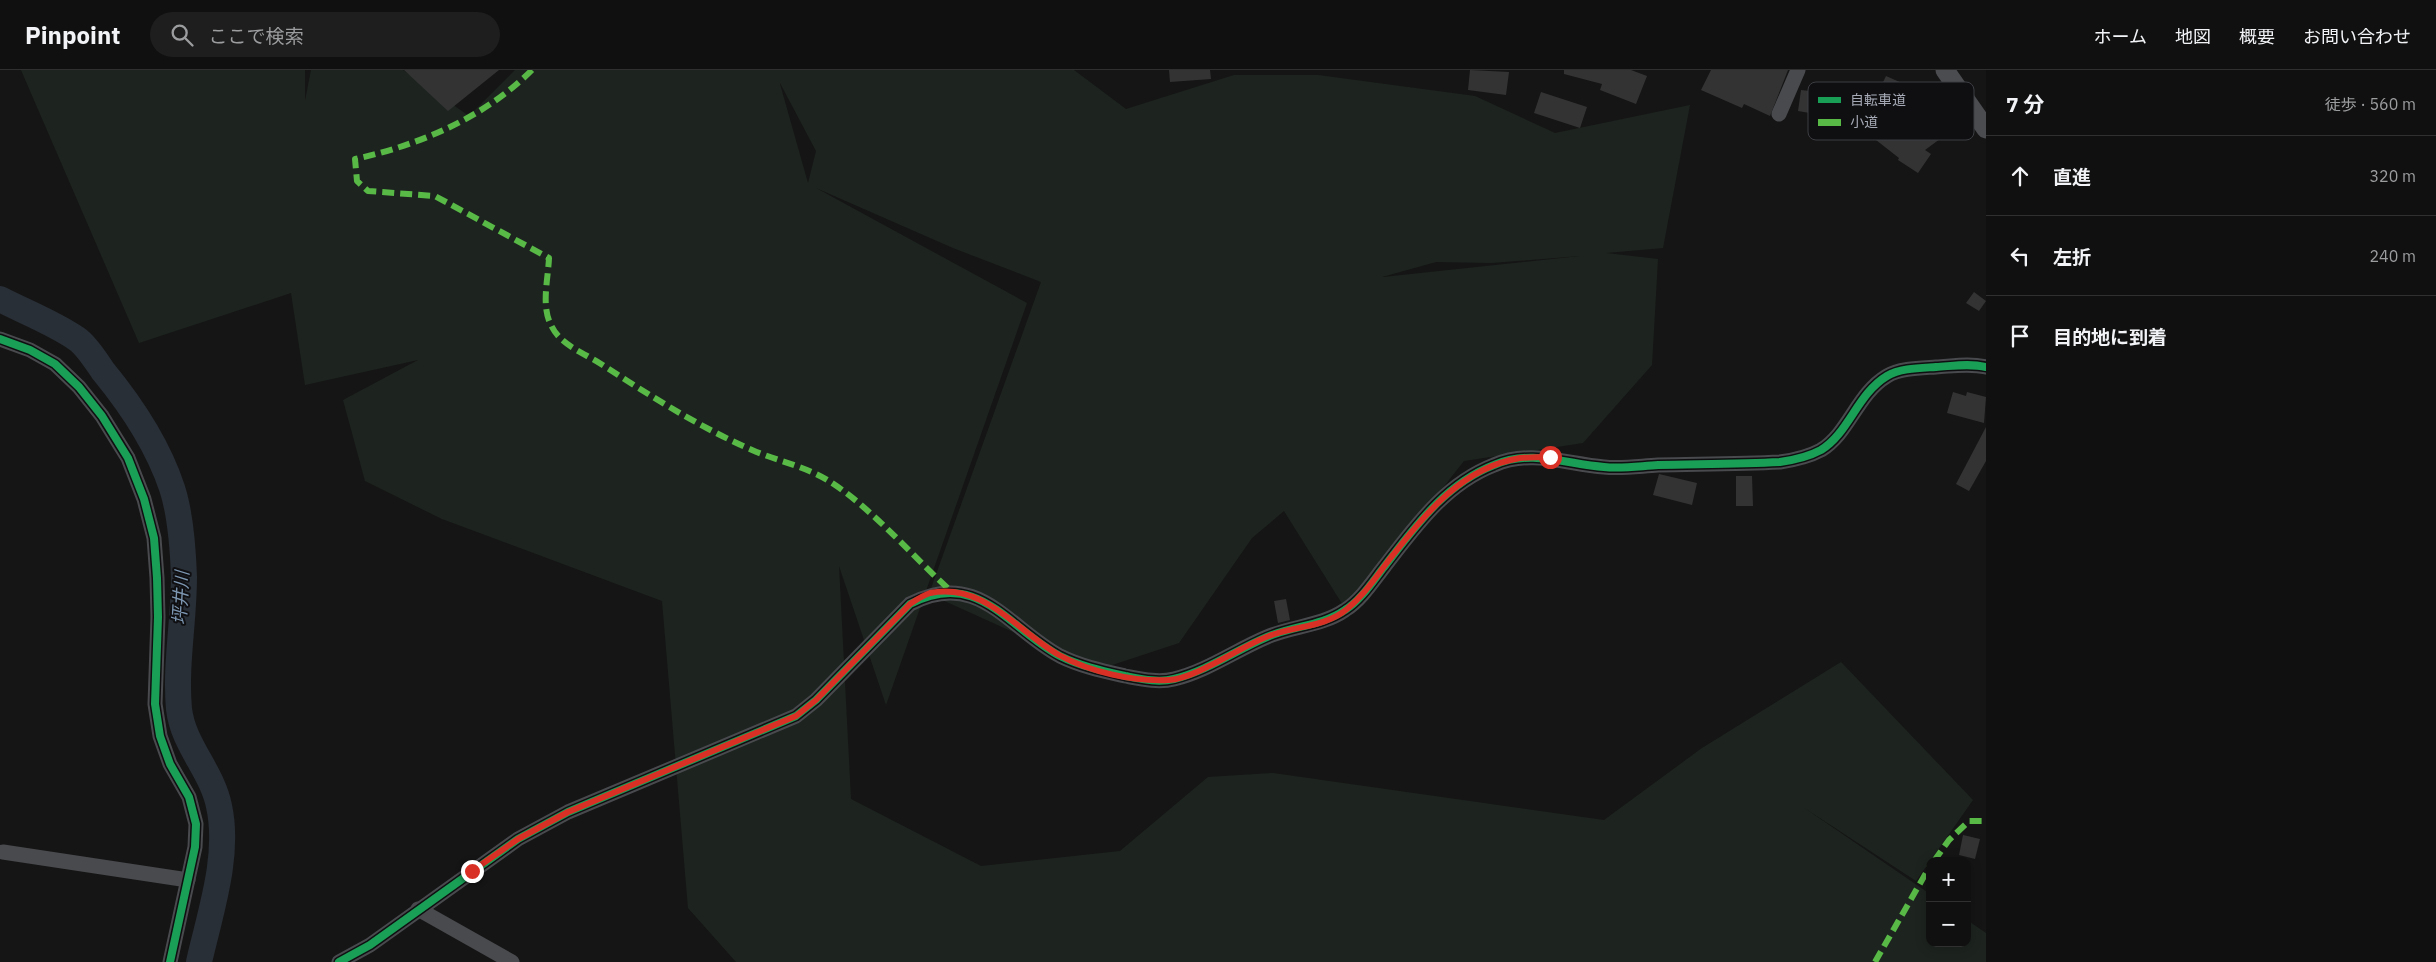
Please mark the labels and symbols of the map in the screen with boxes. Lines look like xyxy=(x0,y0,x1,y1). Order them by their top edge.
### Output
legend xyxy=(1808,82,1974,140)
text: 自転車道 xyxy=(1850,91,1906,109)
text: 小道 xyxy=(1850,113,1878,131)
route start xyxy=(1539,446,1562,469)
water label: 坪井川 xyxy=(168,568,194,626)
route end xyxy=(461,860,484,883)

